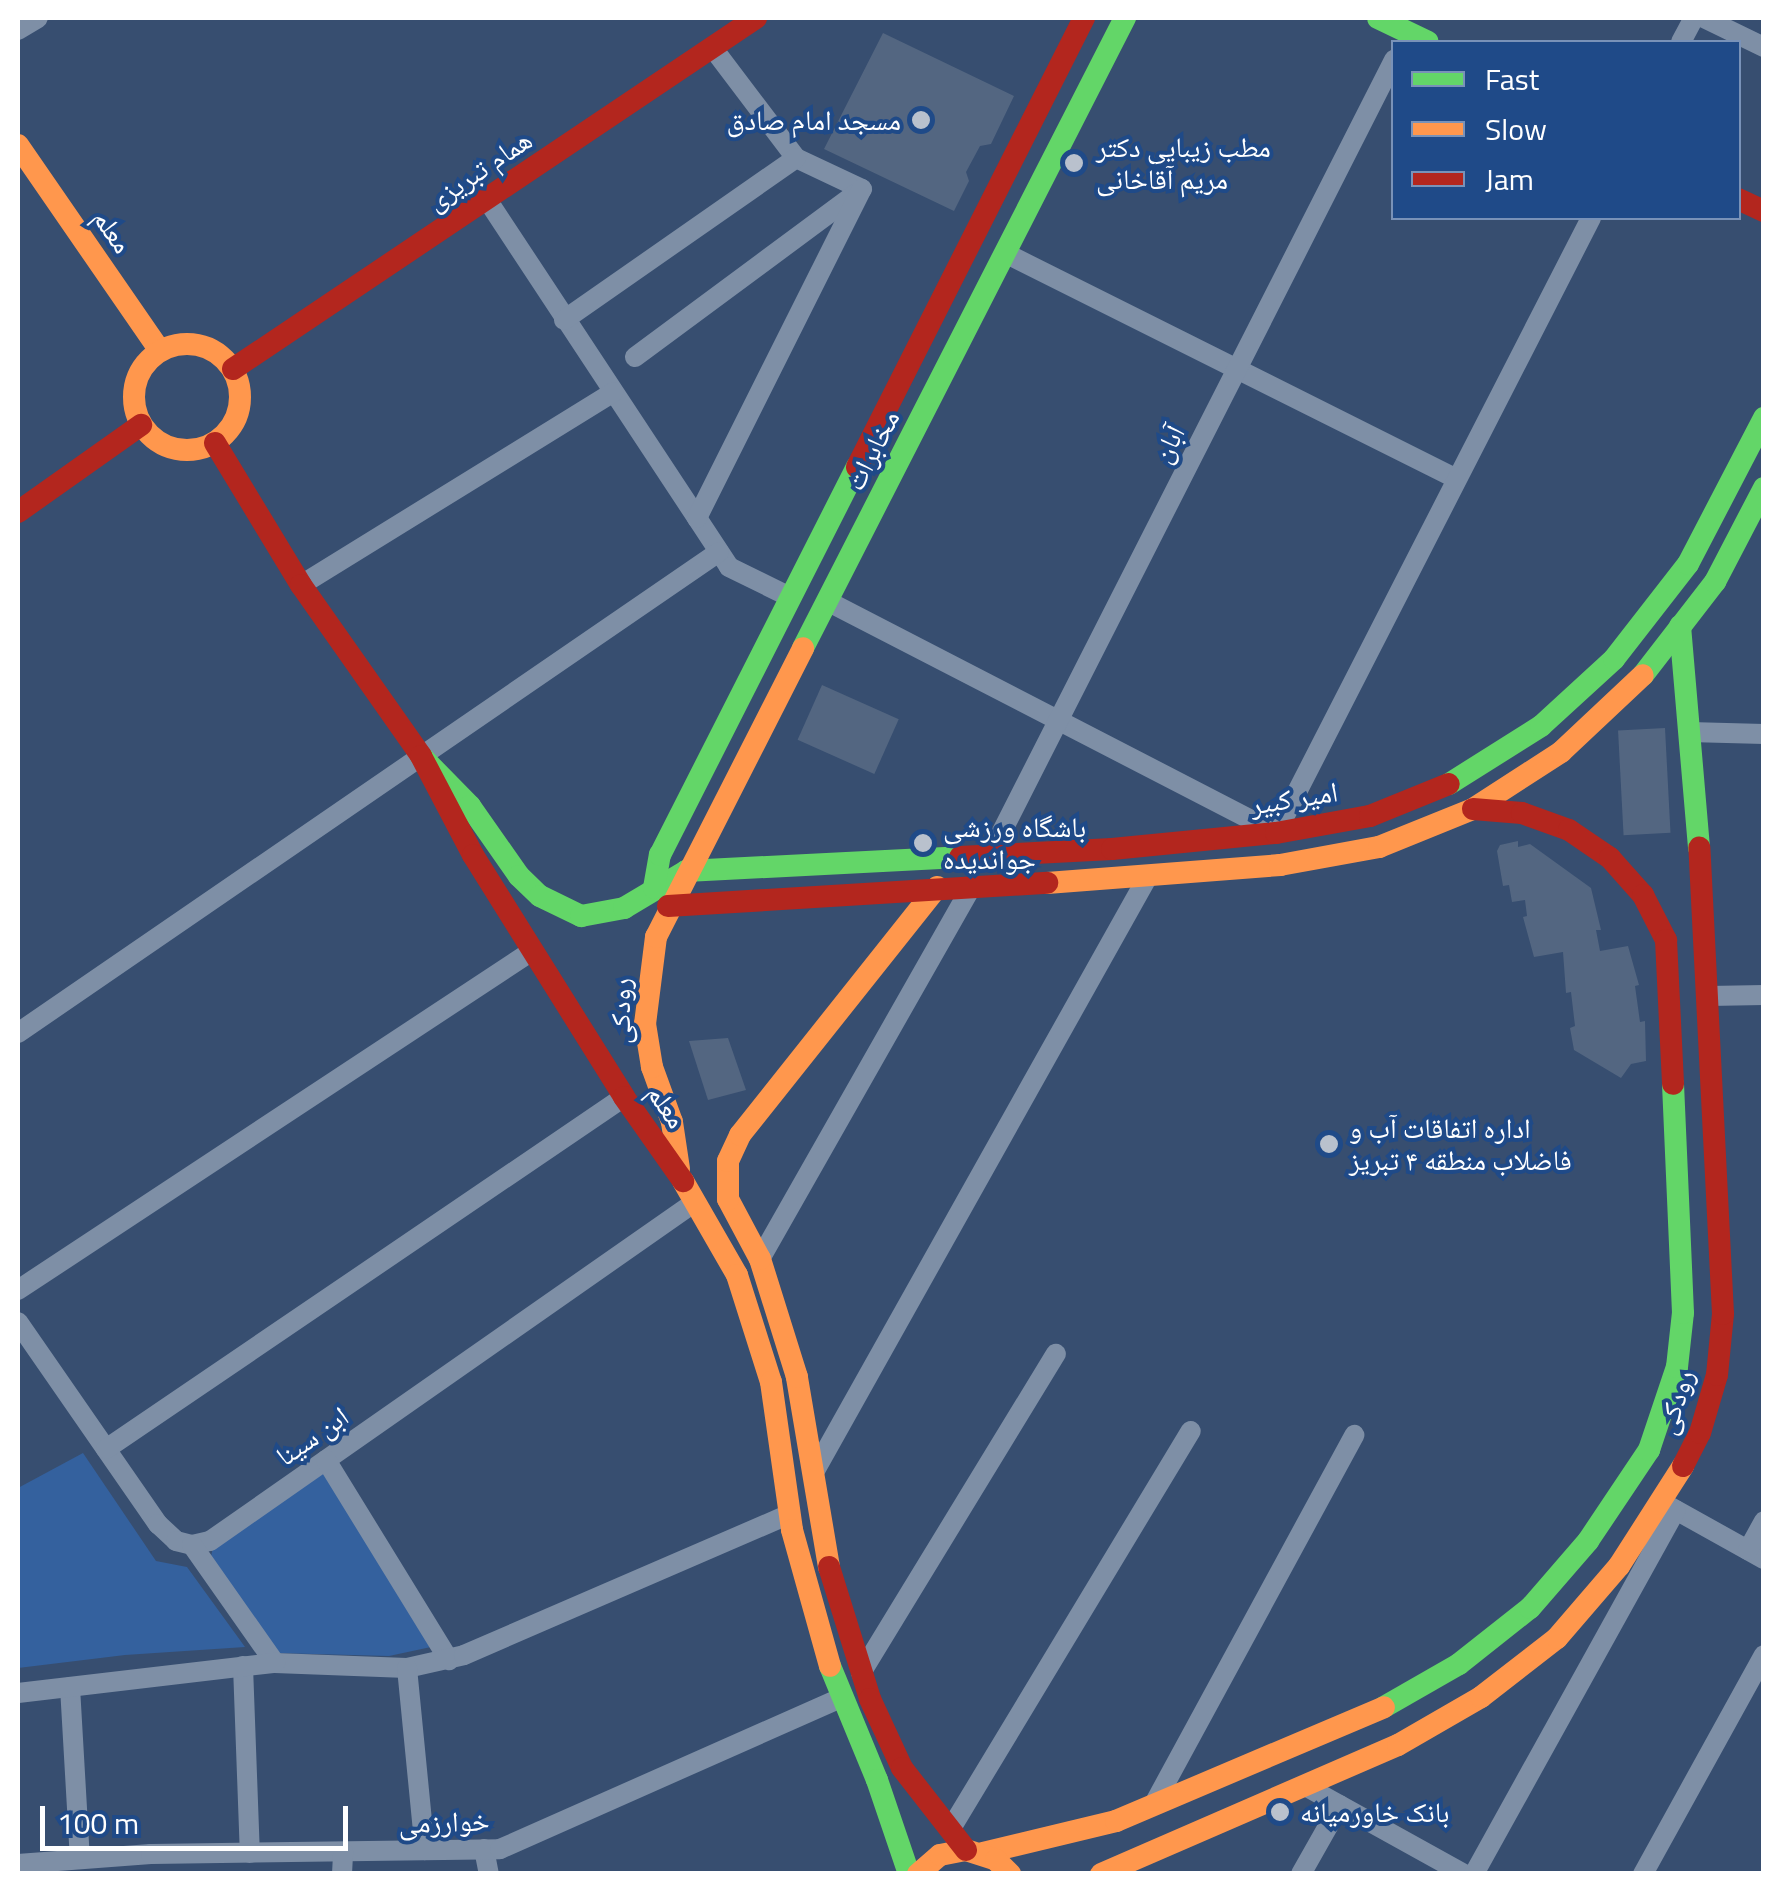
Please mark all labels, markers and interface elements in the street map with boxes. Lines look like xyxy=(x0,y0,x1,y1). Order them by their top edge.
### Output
legend xyxy=(1391,40,1741,220)
text: Fast xyxy=(1485,56,1539,102)
place label: مسجد امام صادق xyxy=(726,103,901,137)
text: Slow xyxy=(1485,106,1547,152)
marker: مسجد امام صادق xyxy=(910,109,932,131)
street label: همام تبریزی xyxy=(420,123,538,217)
place label: مطب زیبایی دکتر مریم آقاخانی xyxy=(1096,130,1271,196)
marker: مطب زیبایی دکتر مریم آقاخانی xyxy=(1061,150,1087,176)
text: Jam xyxy=(1485,156,1534,202)
street label: معلم xyxy=(86,203,140,259)
street label: مخابرات xyxy=(838,404,906,496)
street label: آبان xyxy=(1144,420,1192,468)
street label: امیر کبیر xyxy=(1248,775,1340,821)
place label: باشگاه ورزشی جواندیده xyxy=(943,810,1086,876)
marker: باشگاه ورزشی جواندیده xyxy=(912,832,934,854)
street label: رودکی xyxy=(603,978,637,1044)
street label: معلم xyxy=(640,1078,694,1134)
place label: اداره اتفاقات آب و فاضلاب منطقه ۴ تبریز xyxy=(1349,1111,1572,1177)
marker: اداره اتفاقات آب و فاضلاب منطقه ۴ تبریز xyxy=(1318,1133,1340,1155)
street label: رودکى xyxy=(1649,1365,1701,1439)
street label: ابن سینا xyxy=(269,1399,355,1473)
scale bar xyxy=(45,1786,352,1848)
place label: بانک خاورمیانه xyxy=(1300,1795,1449,1829)
text: 100 m xyxy=(57,1800,139,1846)
marker: بانک خاورمیانه xyxy=(1269,1801,1291,1823)
street label: خوارزمی xyxy=(398,1804,490,1840)

